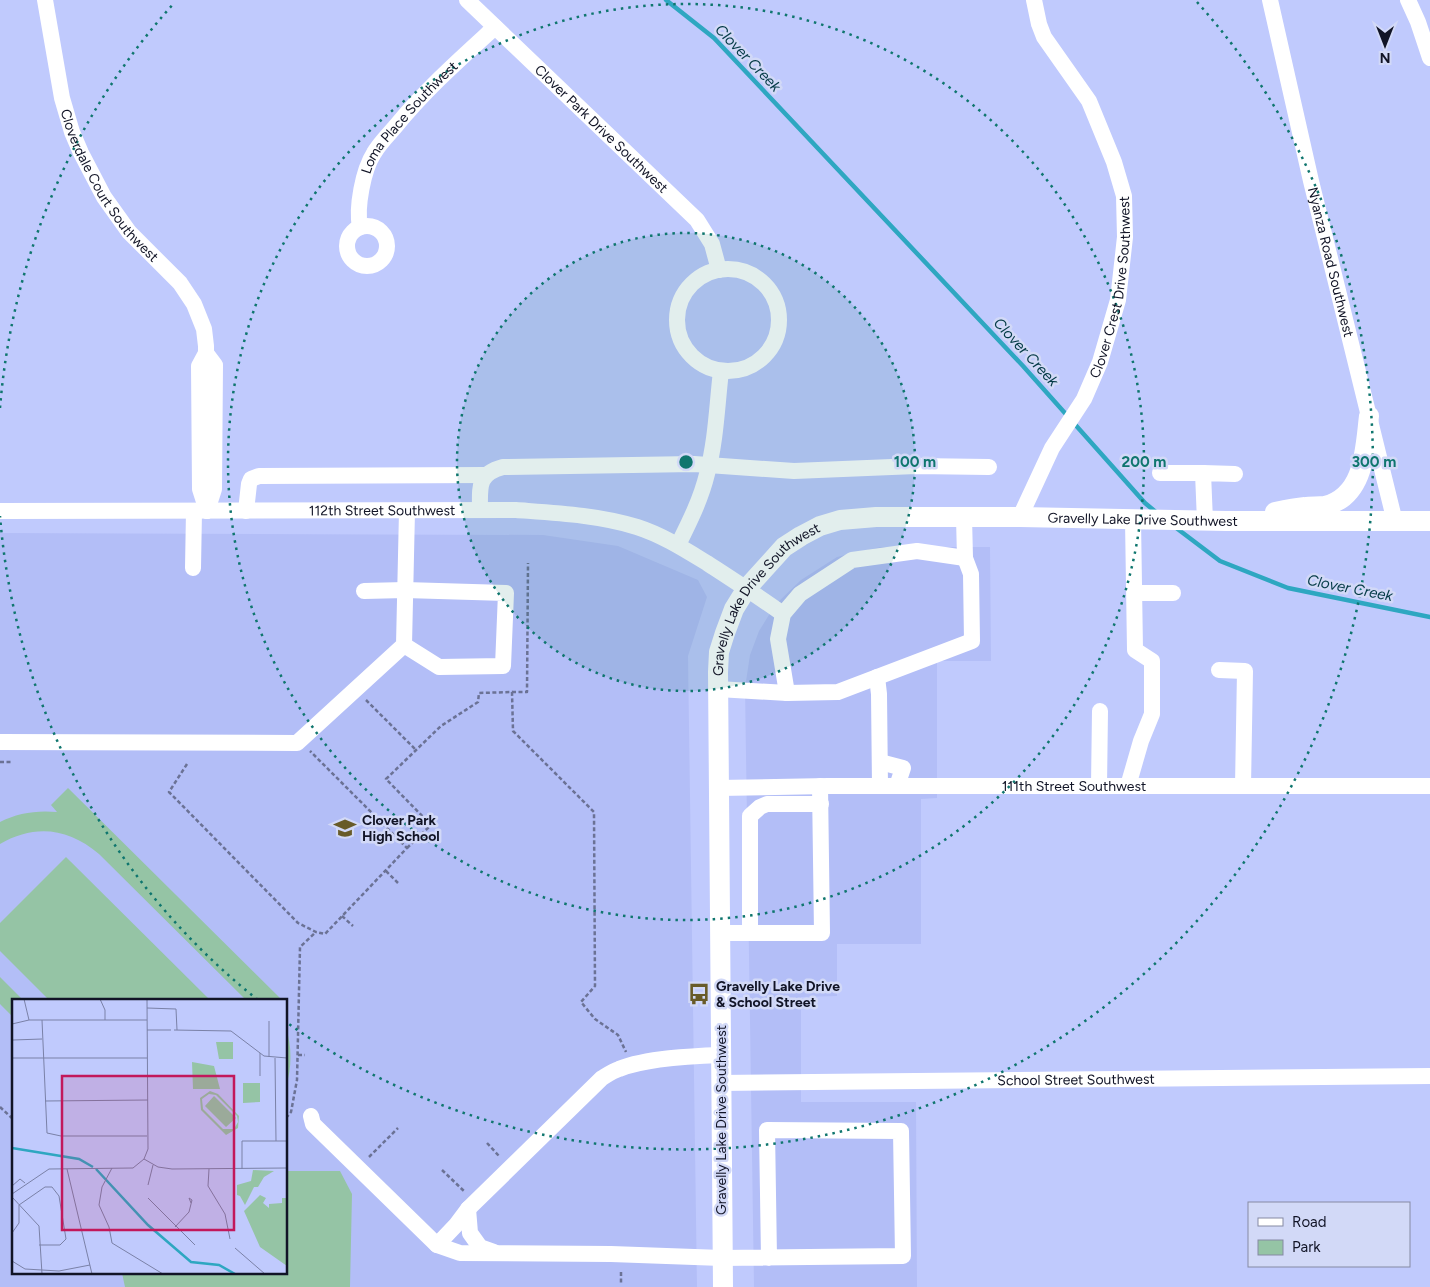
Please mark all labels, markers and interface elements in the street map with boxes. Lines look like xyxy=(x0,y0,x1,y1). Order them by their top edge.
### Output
water label: Clover Creek xyxy=(711,20,785,96)
north arrow xyxy=(1360,20,1410,70)
text: N xyxy=(1380,49,1390,66)
street label: Loma Place Southwest xyxy=(358,58,461,176)
street label: Clover Park Drive Southwest xyxy=(531,61,671,197)
street label: Cloverdale Court Southwest xyxy=(57,107,162,266)
street label: Nyanza Road Southwest xyxy=(1304,185,1357,339)
street label: Clover Crest Drive Southwest xyxy=(1086,196,1134,381)
water label: Clover Creek xyxy=(990,314,1063,390)
centre of rings xyxy=(677,453,695,471)
text: 100 m xyxy=(894,453,936,471)
text: 200 m xyxy=(1122,453,1166,471)
text: 300 m xyxy=(1352,453,1396,471)
street label: 112th Street Southwest xyxy=(309,502,455,519)
street label: Gravelly Lake Drive Southwest xyxy=(1047,510,1238,530)
street label: Gravelly Lake Drive Southwest xyxy=(710,519,823,677)
water label: Clover Creek xyxy=(1306,571,1395,605)
street label: 111th Street Southwest xyxy=(1002,778,1146,795)
place label: Clover Park High School xyxy=(362,812,440,845)
school or university icon: Clover Park High School xyxy=(332,815,358,841)
place label: Gravelly Lake Drive & School Street xyxy=(716,978,840,1011)
bus stop icon: Gravelly Lake Drive & School Street xyxy=(686,981,712,1007)
inset map xyxy=(12,999,288,1274)
street label: Gravelly Lake Drive Southwest xyxy=(713,1025,730,1215)
street label: School Street Southwest xyxy=(997,1071,1155,1089)
legend xyxy=(1248,1202,1410,1267)
text: Road xyxy=(1292,1213,1327,1231)
text: Park xyxy=(1292,1238,1321,1256)

